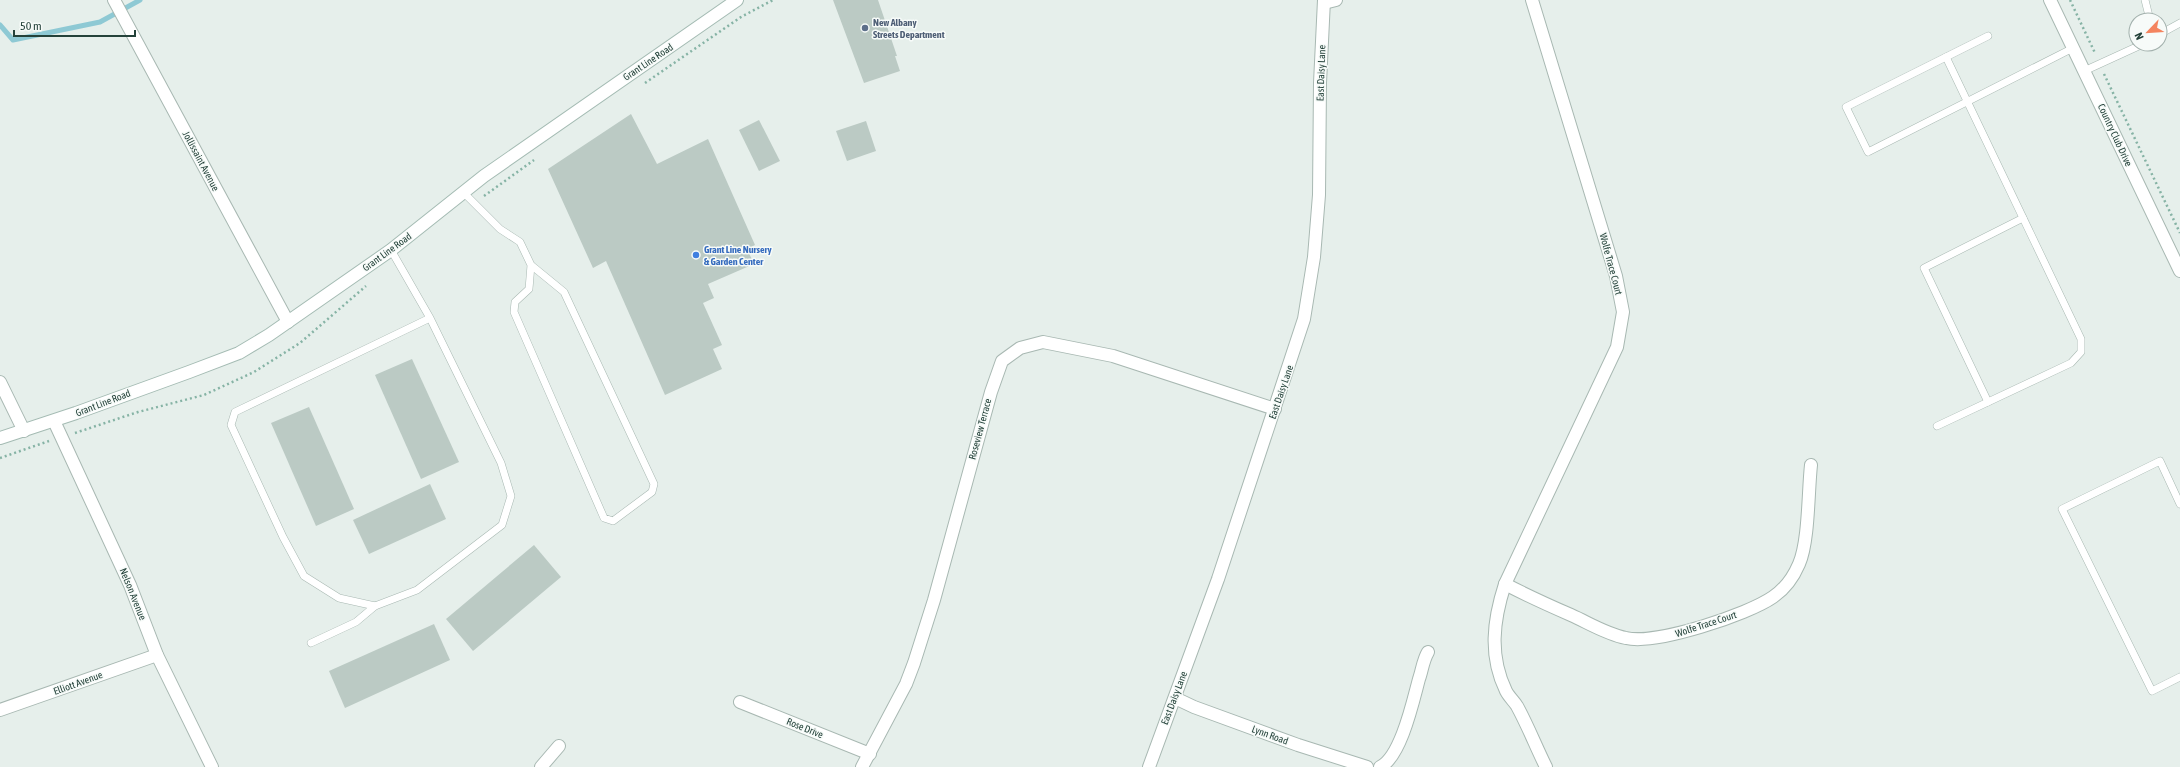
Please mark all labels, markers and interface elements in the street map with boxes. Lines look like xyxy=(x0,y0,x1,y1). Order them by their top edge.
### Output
scale bar xyxy=(14,12,135,38)
north arrow xyxy=(2128,12,2168,52)
place label: New Albany Streets Department xyxy=(873,17,945,40)
text: 50 m xyxy=(20,19,42,33)
marker: New Albany Streets Department xyxy=(860,23,870,33)
text: N xyxy=(2132,31,2146,42)
street label: Grant Line Road xyxy=(621,41,675,83)
street label: East Daisy Lane xyxy=(1315,44,1327,101)
street label: Country Club Drive xyxy=(2096,102,2134,168)
street label: Jollissaint Avenue xyxy=(181,129,222,193)
street label: Grant Line Road xyxy=(360,230,414,273)
street label: Wolfe Trace Court xyxy=(1597,232,1625,296)
place label: Grant Line Nursery & Garden Center xyxy=(704,244,772,267)
marker: Grant Line Nursery & Garden Center xyxy=(691,250,701,260)
street label: East Daisy Lane xyxy=(1267,363,1295,420)
street label: Grant Line Road xyxy=(74,387,132,418)
street label: Roseview Terrace xyxy=(967,397,994,461)
street label: Nelson Avenue xyxy=(118,566,149,622)
street label: Wolfe Trace Court xyxy=(1674,609,1738,639)
street label: Elliott Avenue xyxy=(52,669,104,697)
street label: East Daisy Lane xyxy=(1159,669,1189,726)
street label: Rose Drive xyxy=(785,716,825,740)
street label: Lynn Road xyxy=(1250,723,1290,747)

